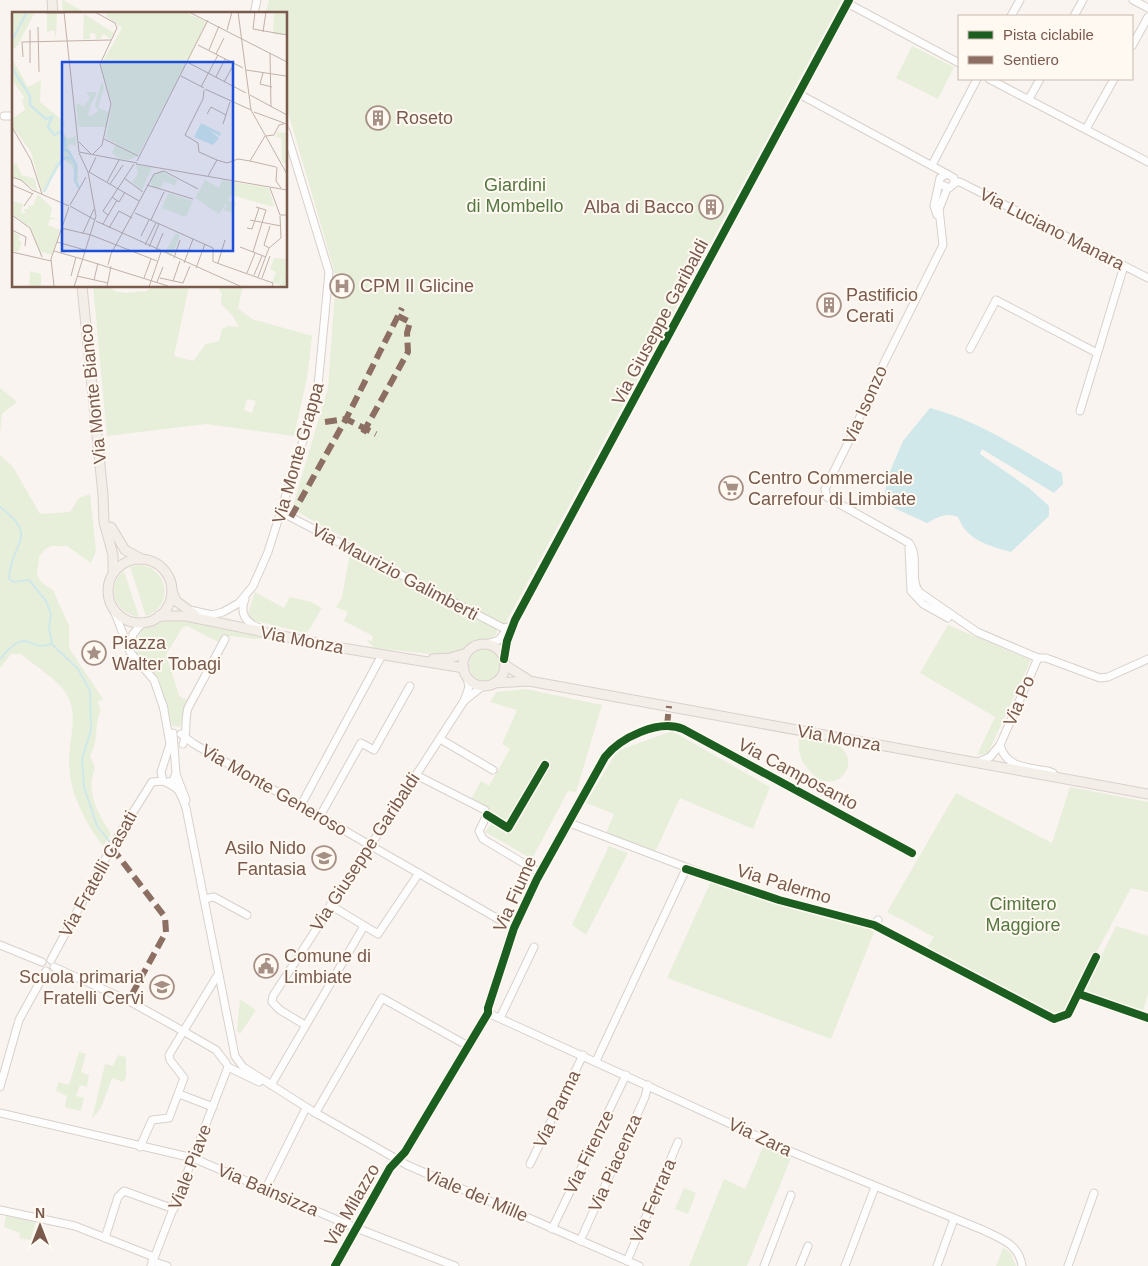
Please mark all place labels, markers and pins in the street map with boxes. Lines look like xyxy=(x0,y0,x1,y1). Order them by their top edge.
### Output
building icon: Roseto xyxy=(365,105,391,131)
place label: Roseto xyxy=(396,108,453,128)
building icon: Alba di Bacco xyxy=(698,194,724,220)
place label: Alba di Bacco xyxy=(584,197,694,217)
hospital icon: CPM Il Glicine xyxy=(329,273,355,299)
place label: CPM Il Glicine xyxy=(360,276,474,296)
place label: Pastificio Cerati xyxy=(846,285,918,326)
building icon: Pastificio Cerati xyxy=(816,292,842,318)
place label: Centro Commerciale Carrefour di Limbiate xyxy=(748,468,916,509)
supermarket icon: Centro Commerciale Carrefour di Limbiate xyxy=(718,475,744,501)
place label: Piazza Walter Tobagi xyxy=(112,633,221,674)
place icon: Piazza Walter Tobagi xyxy=(81,640,107,666)
place label: Asilo Nido Fantasia xyxy=(225,838,307,879)
school or university icon: Asilo Nido Fantasia xyxy=(311,845,337,871)
place label: Comune di Limbiate xyxy=(284,946,371,987)
public building icon: Comune di Limbiate xyxy=(253,953,279,979)
place label: Scuola primaria Fratelli Cervi xyxy=(19,967,145,1008)
school or university icon: Scuola primaria Fratelli Cervi xyxy=(149,974,175,1000)

